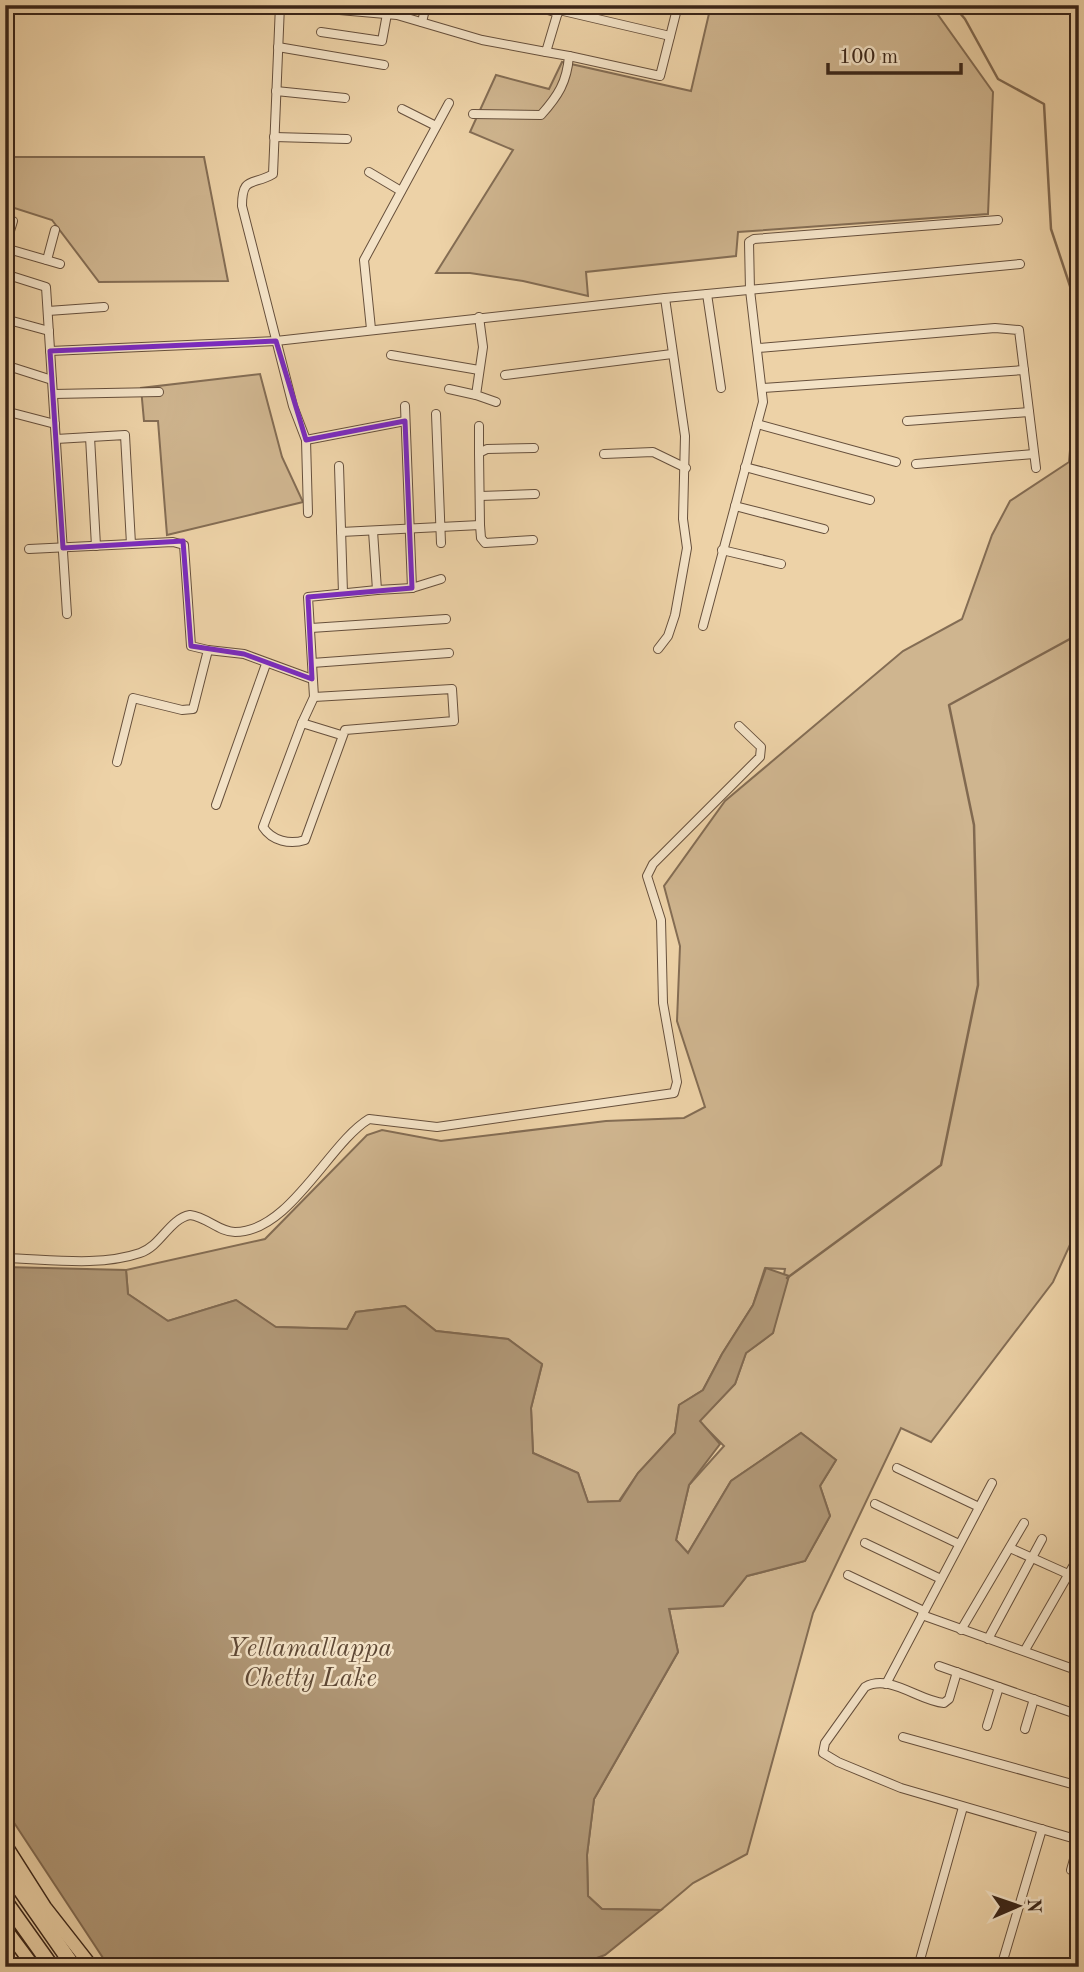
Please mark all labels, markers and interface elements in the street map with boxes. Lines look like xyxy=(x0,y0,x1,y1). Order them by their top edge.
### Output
scale bar xyxy=(828,32,962,76)
text: 100 m xyxy=(839,47,898,68)
water label: Yellamallappa Chetty Lake xyxy=(228,1636,392,1692)
north arrow xyxy=(982,1870,1052,1940)
text: N xyxy=(1023,1898,1042,1914)

